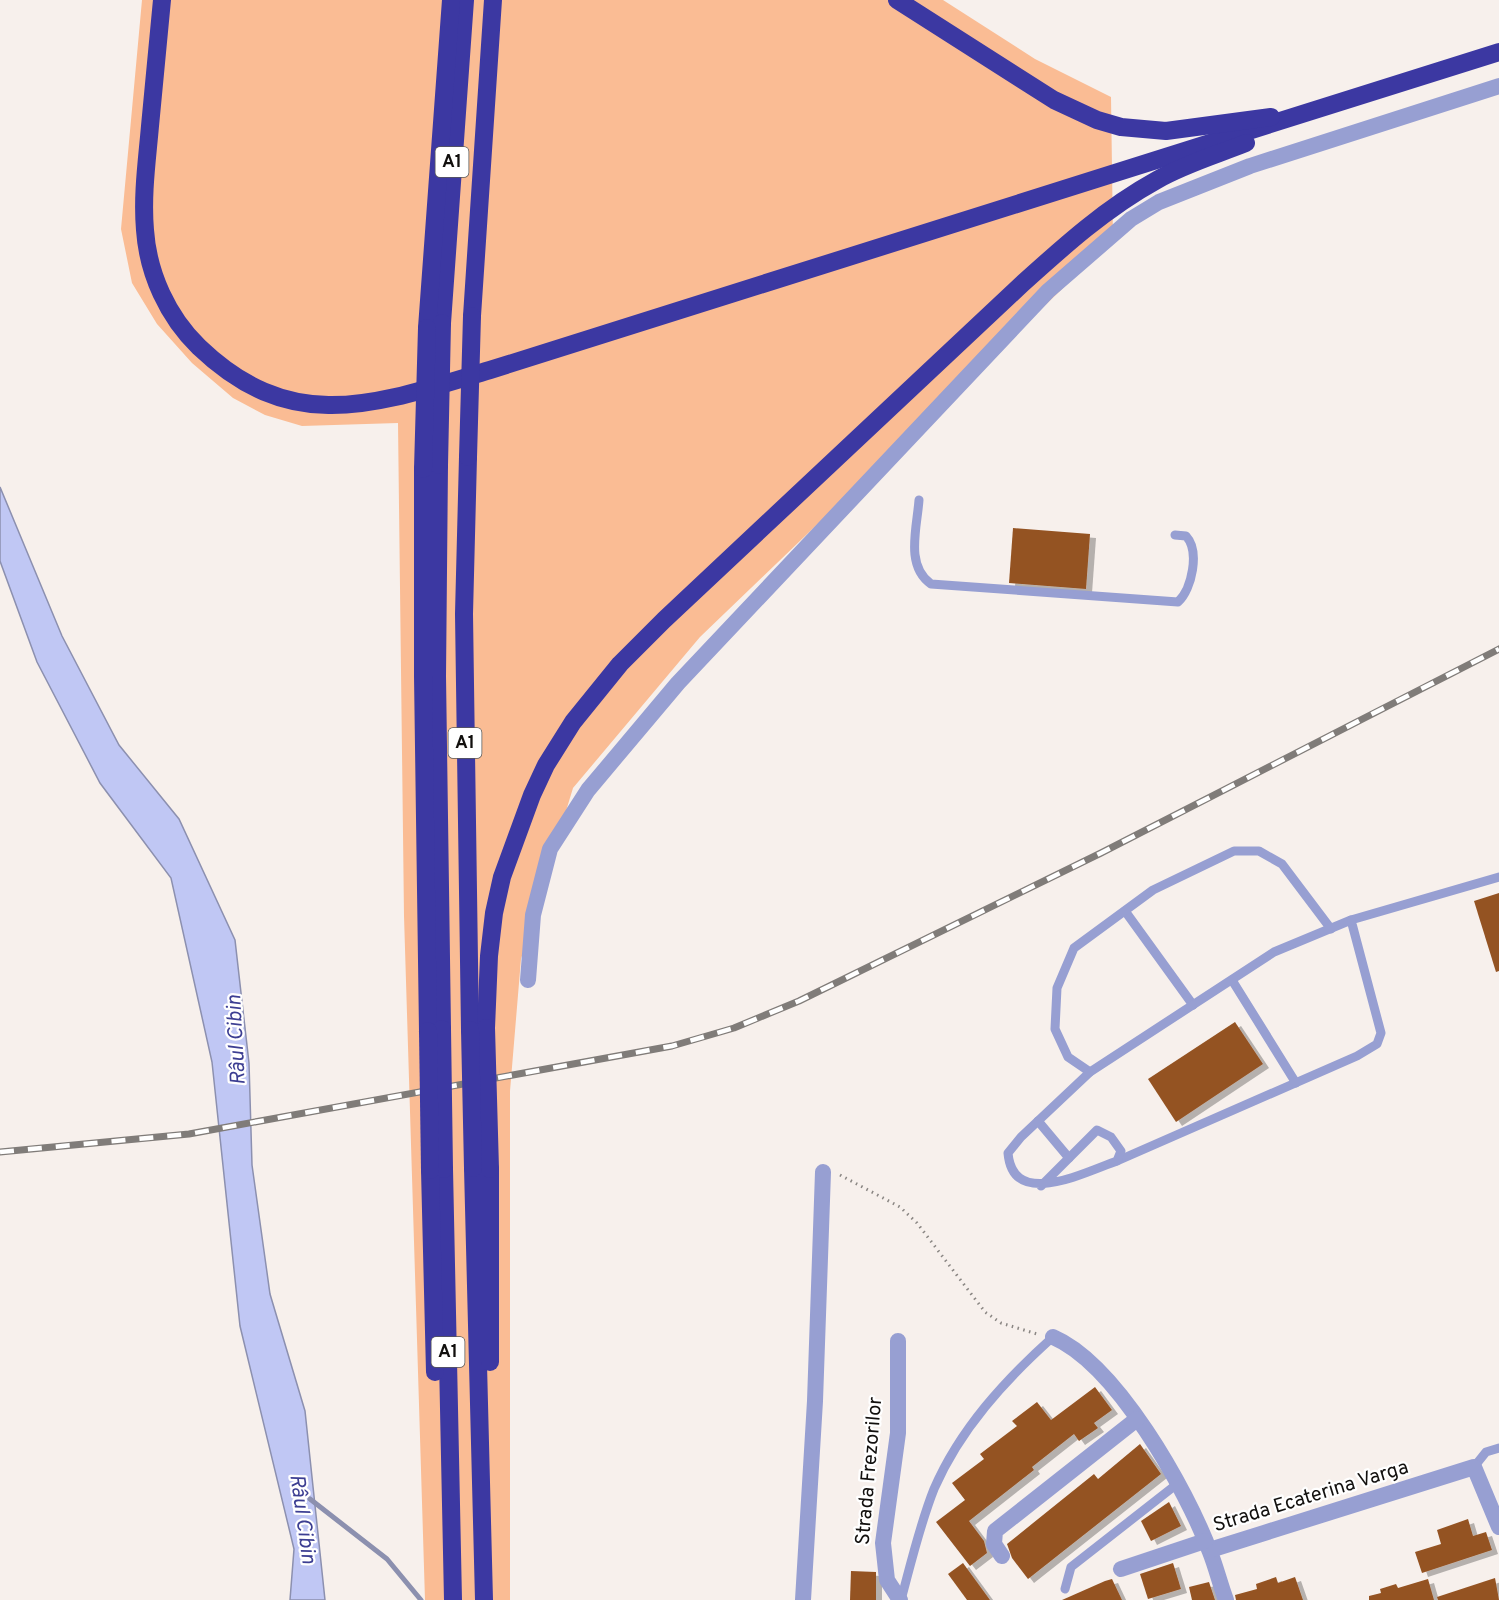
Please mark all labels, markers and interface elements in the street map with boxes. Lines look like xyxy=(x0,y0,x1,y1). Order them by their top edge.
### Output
road number: A1 xyxy=(436,147,468,177)
road number: A1 xyxy=(448,728,482,758)
water label: Râul Cibin xyxy=(221,994,253,1086)
road number: A1 xyxy=(432,1337,464,1367)
street label: Strada Frezorilor xyxy=(851,1396,889,1546)
street label: Strada Ecaterina Varga xyxy=(1210,1455,1412,1539)
water label: Râul Cibin xyxy=(282,1472,322,1566)

